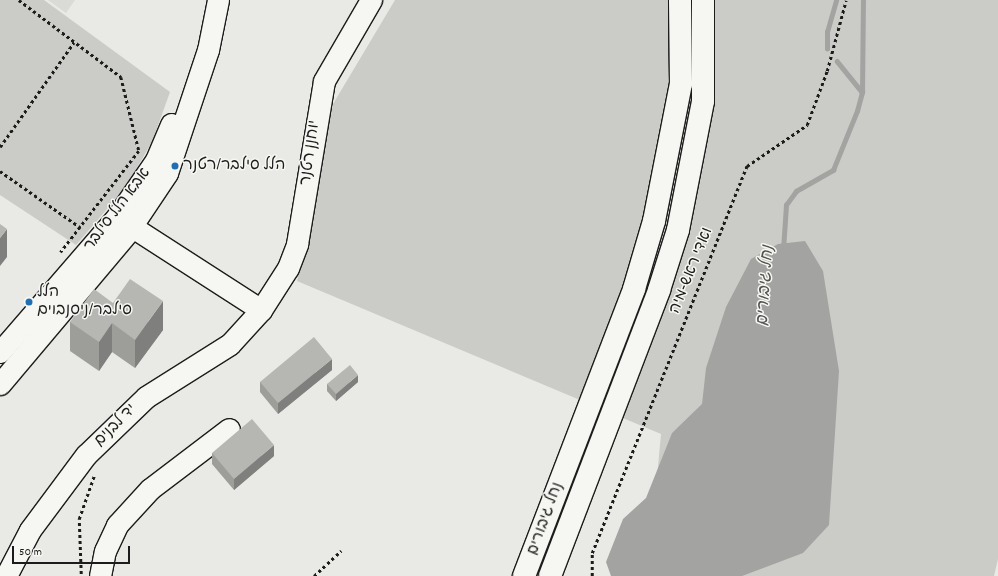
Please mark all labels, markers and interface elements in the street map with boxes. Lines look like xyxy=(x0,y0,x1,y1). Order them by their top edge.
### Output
street label: יוחנן רטנר xyxy=(297,119,325,187)
place label: הלל סילבר/רטנר xyxy=(183,156,285,176)
marker: הלל סילבר/רטנר xyxy=(170,161,180,171)
street label: אבא הלל סילבר xyxy=(81,165,155,255)
street label: ואדי ראש-מיה xyxy=(666,225,718,317)
water label: נחל גיבורים xyxy=(754,245,780,327)
place label: הלל סילבר/ניסנבוים xyxy=(37,283,132,321)
marker: הלל סילבר/ניסנבוים xyxy=(24,297,34,307)
street label: יד לבנים xyxy=(91,401,141,451)
street label: נחל גיבורים xyxy=(524,480,568,558)
scale bar xyxy=(14,538,132,564)
text: 50 m xyxy=(19,544,42,561)

